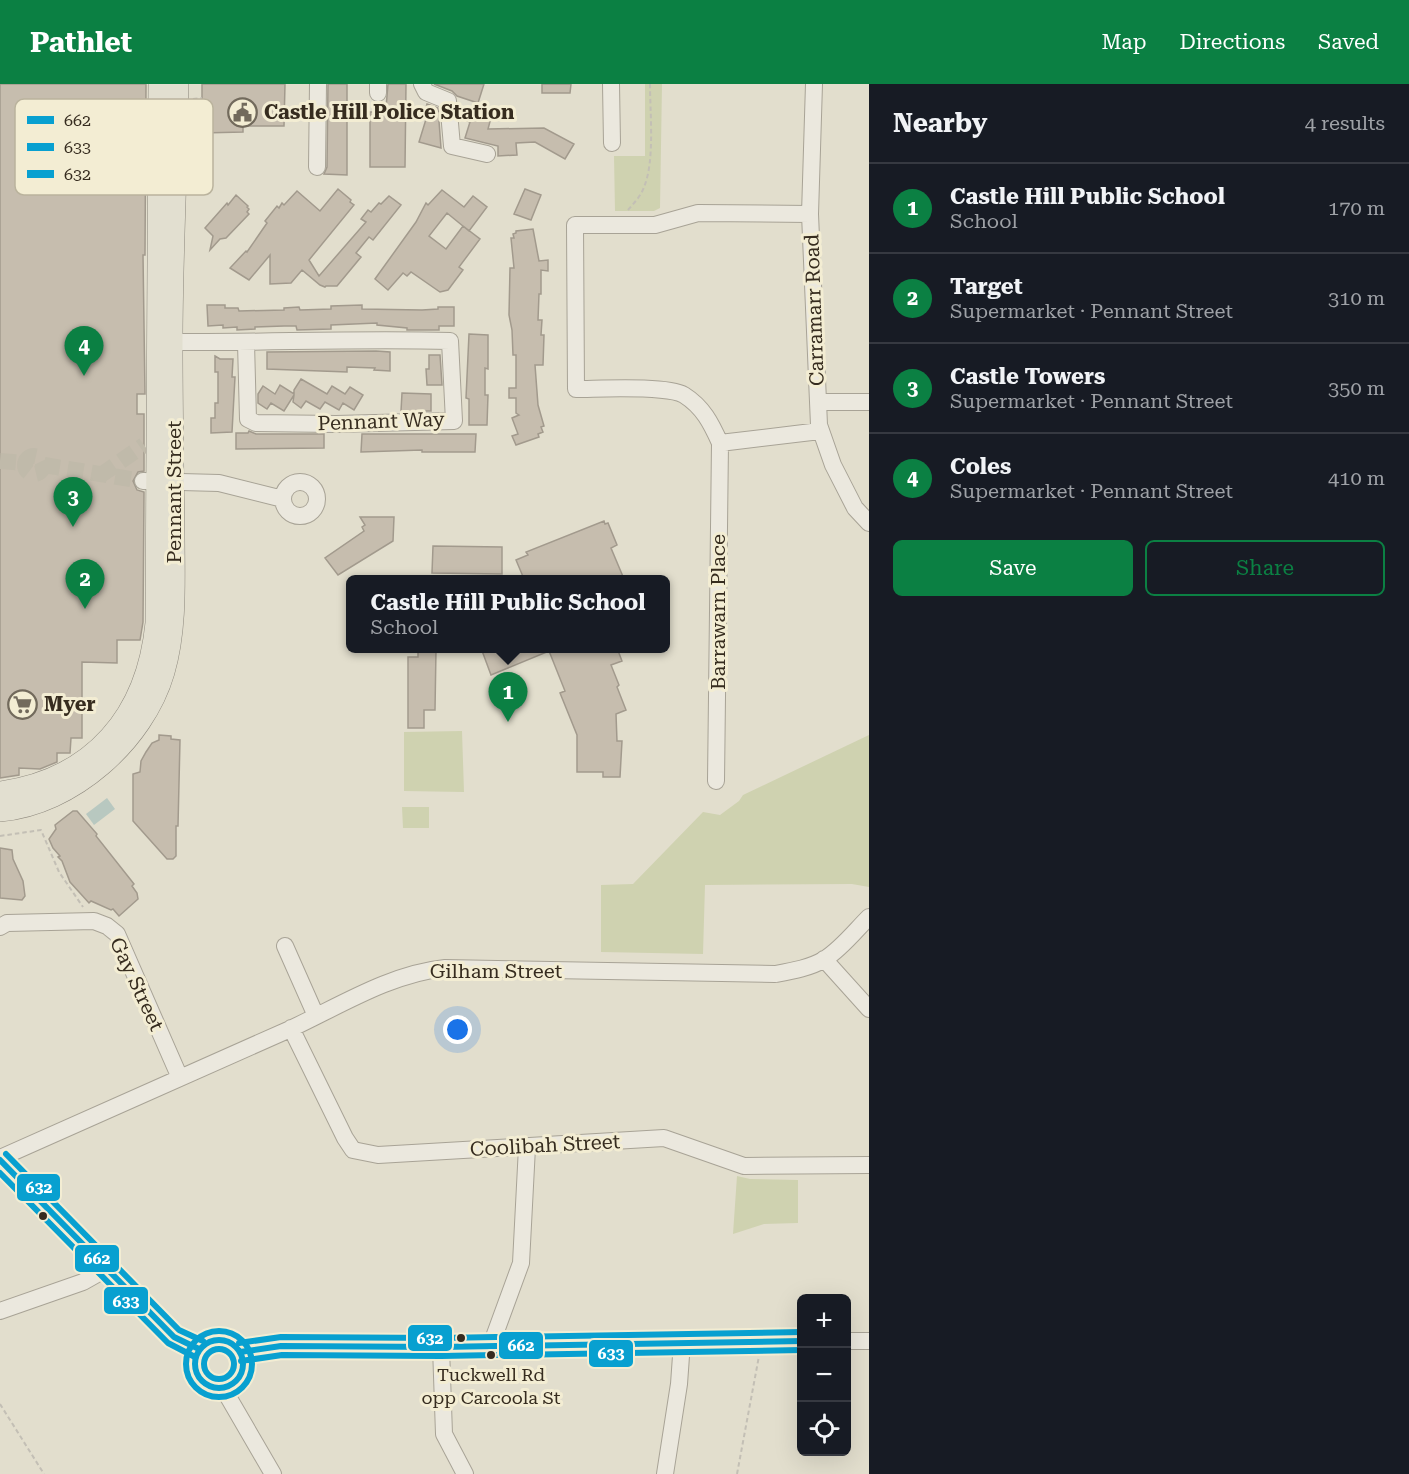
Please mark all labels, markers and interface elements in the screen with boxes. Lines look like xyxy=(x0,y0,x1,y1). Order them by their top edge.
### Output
text: Pathlet xyxy=(30,26,132,59)
text: Map xyxy=(1102,30,1146,54)
text: Directions xyxy=(1179,30,1285,54)
text: Saved xyxy=(1318,30,1379,54)
public building icon: Castle Hill Police Station xyxy=(227,96,259,128)
legend xyxy=(15,99,213,195)
place label: Castle Hill Police Station xyxy=(264,100,515,124)
text: Nearby xyxy=(893,108,987,138)
text: 662 xyxy=(64,111,91,130)
text: 4 results xyxy=(1305,111,1385,135)
text: 633 xyxy=(64,138,91,157)
text: 632 xyxy=(64,165,91,184)
text: Castle Hill Public School xyxy=(950,184,1225,209)
text: 1 xyxy=(907,196,918,220)
text: 170 m xyxy=(1328,196,1385,220)
text: School xyxy=(950,209,1018,233)
street label: Carramarr Road xyxy=(799,233,829,386)
text: Target xyxy=(950,274,1023,299)
text: 2 xyxy=(907,286,918,310)
text: 310 m xyxy=(1328,286,1385,310)
text: Supermarket · Pennant Street xyxy=(950,299,1233,323)
pin: 4 xyxy=(64,326,104,376)
text: Castle Towers xyxy=(950,364,1105,389)
text: 3 xyxy=(907,376,918,400)
text: 350 m xyxy=(1328,376,1385,400)
text: Supermarket · Pennant Street xyxy=(950,389,1233,413)
street label: Pennant Way xyxy=(317,407,445,435)
street label: Pennant Street xyxy=(162,420,186,563)
text: Coles xyxy=(950,454,1011,479)
text: 4 xyxy=(907,466,918,490)
text: 410 m xyxy=(1328,466,1385,490)
pin: 3 xyxy=(54,478,92,527)
text: Supermarket · Pennant Street xyxy=(950,479,1233,503)
street label: Barrawarn Place xyxy=(706,534,730,690)
button: Save xyxy=(893,540,1133,596)
button: Share xyxy=(1145,540,1385,596)
pin: 2 xyxy=(66,560,104,609)
popup xyxy=(346,575,670,653)
text: Castle Hill Public School xyxy=(371,590,645,615)
text: School xyxy=(371,615,438,639)
pin: 1 xyxy=(488,672,528,722)
supermarket icon: Myer xyxy=(7,688,39,720)
place label: Myer xyxy=(44,692,96,716)
street label: Gay Street xyxy=(105,933,169,1035)
street label: Gilham Street xyxy=(430,959,563,983)
your location xyxy=(443,1015,472,1044)
street label: Coolibah Street xyxy=(469,1129,621,1161)
line badge: 632 xyxy=(16,1173,61,1202)
text: 632 xyxy=(26,1178,52,1197)
unlabelled marker xyxy=(37,1210,49,1222)
line badge: 662 xyxy=(74,1244,120,1273)
text: 662 xyxy=(84,1249,110,1268)
line badge: 633 xyxy=(103,1286,149,1315)
text: 633 xyxy=(113,1292,139,1311)
map controls xyxy=(797,1294,851,1456)
button: + xyxy=(797,1294,851,1348)
line badge: 632 xyxy=(407,1324,453,1352)
text: 632 xyxy=(417,1329,443,1348)
line badge: 662 xyxy=(498,1331,544,1360)
unlabelled marker xyxy=(455,1332,467,1344)
text: 662 xyxy=(508,1336,534,1355)
line badge: 633 xyxy=(588,1339,634,1368)
text: 633 xyxy=(598,1344,624,1363)
button: − xyxy=(797,1348,851,1402)
marker: Tuckwell Rd opp Carcoola St xyxy=(485,1349,497,1361)
place label: Tuckwell Rd opp Carcoola St xyxy=(422,1364,561,1408)
button: locate xyxy=(797,1402,851,1456)

